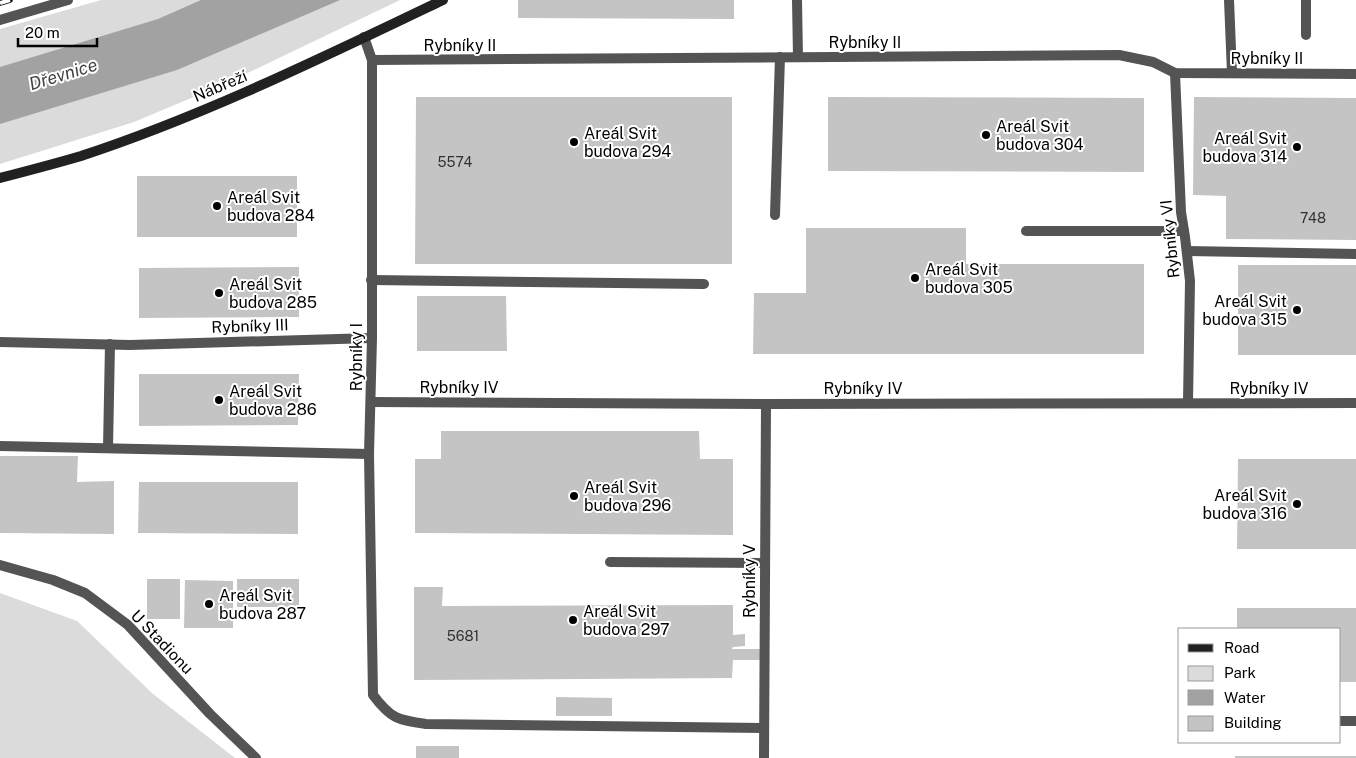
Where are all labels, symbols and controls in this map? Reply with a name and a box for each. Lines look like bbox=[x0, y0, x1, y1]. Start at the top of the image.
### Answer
scale bar bbox=[18, 15, 96, 47]
text: 20 m bbox=[25, 24, 60, 41]
street label: Rybníky II bbox=[829, 33, 901, 52]
street label: Rybníky II bbox=[424, 36, 496, 55]
street label: Rybníky II bbox=[1231, 49, 1303, 68]
water label: Dřevnice bbox=[26, 54, 100, 94]
street label: Nábřeží bbox=[190, 66, 251, 106]
place label: Areál Svit budova 304 bbox=[996, 117, 1084, 154]
place label: Areál Svit budova 294 bbox=[584, 124, 671, 161]
marker: Areál Svit budova 304 bbox=[980, 129, 992, 141]
place label: Areál Svit budova 314 bbox=[1203, 129, 1287, 166]
marker: Areál Svit budova 294 bbox=[568, 136, 580, 148]
marker: Areál Svit budova 314 bbox=[1291, 141, 1303, 153]
house number: 5574 bbox=[438, 154, 473, 170]
place label: Areál Svit budova 284 bbox=[227, 188, 315, 225]
street label: Rybníky VI bbox=[1156, 199, 1184, 279]
marker: Areál Svit budova 284 bbox=[211, 200, 223, 212]
house number: 748 bbox=[1300, 210, 1326, 226]
place label: Areál Svit budova 305 bbox=[925, 260, 1013, 297]
marker: Areál Svit budova 305 bbox=[909, 272, 921, 284]
place label: Areál Svit budova 285 bbox=[229, 275, 317, 312]
marker: Areál Svit budova 285 bbox=[213, 287, 225, 299]
place label: Areál Svit budova 315 bbox=[1202, 292, 1287, 329]
marker: Areál Svit budova 315 bbox=[1291, 304, 1303, 316]
street label: Rybníky III bbox=[211, 315, 289, 337]
street label: Rybníky I bbox=[347, 323, 366, 391]
street label: Rybníky IV bbox=[419, 378, 499, 397]
street label: Rybníky IV bbox=[823, 379, 903, 398]
street label: Rybníky IV bbox=[1229, 379, 1309, 398]
place label: Areál Svit budova 286 bbox=[229, 382, 317, 419]
marker: Areál Svit budova 286 bbox=[213, 394, 225, 406]
place label: Areál Svit budova 296 bbox=[584, 478, 671, 515]
place label: Areál Svit budova 316 bbox=[1203, 486, 1287, 523]
marker: Areál Svit budova 296 bbox=[568, 490, 580, 502]
marker: Areál Svit budova 316 bbox=[1291, 498, 1303, 510]
street label: Rybníky V bbox=[740, 544, 759, 618]
place label: Areál Svit budova 287 bbox=[219, 586, 306, 623]
marker: Areál Svit budova 287 bbox=[203, 598, 215, 610]
place label: Areál Svit budova 297 bbox=[583, 602, 670, 639]
street label: U Stadionu bbox=[127, 606, 197, 678]
marker: Areál Svit budova 297 bbox=[567, 614, 579, 626]
house number: 5681 bbox=[447, 628, 479, 644]
legend bbox=[1178, 628, 1341, 743]
text: Road bbox=[1224, 639, 1260, 656]
text: Park bbox=[1224, 664, 1256, 681]
text: Water bbox=[1224, 689, 1266, 706]
text: Building bbox=[1224, 714, 1282, 731]

